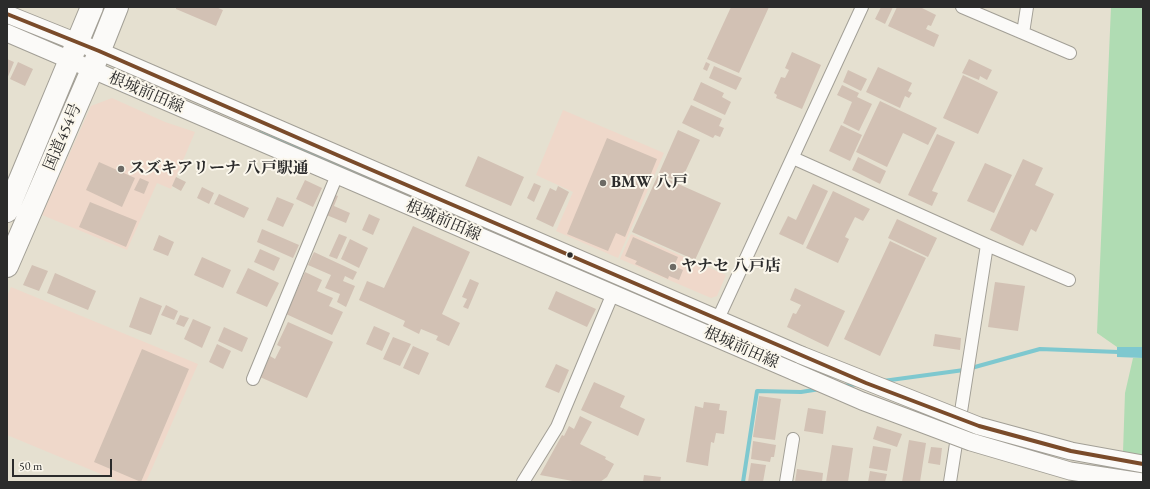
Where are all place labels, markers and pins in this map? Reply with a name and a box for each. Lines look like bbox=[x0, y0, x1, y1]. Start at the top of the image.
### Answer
place label: スズキアリーナ 八戸駅通 bbox=[129, 159, 309, 179]
marker: スズキアリーナ 八戸駅通 bbox=[116, 164, 126, 174]
place label: BMW 八戸 bbox=[611, 173, 688, 193]
marker: BMW 八戸 bbox=[598, 178, 608, 188]
unlabelled marker bbox=[565, 250, 575, 260]
place label: ヤナセ 八戸店 bbox=[681, 257, 781, 277]
marker: ヤナセ 八戸店 bbox=[668, 262, 678, 272]

